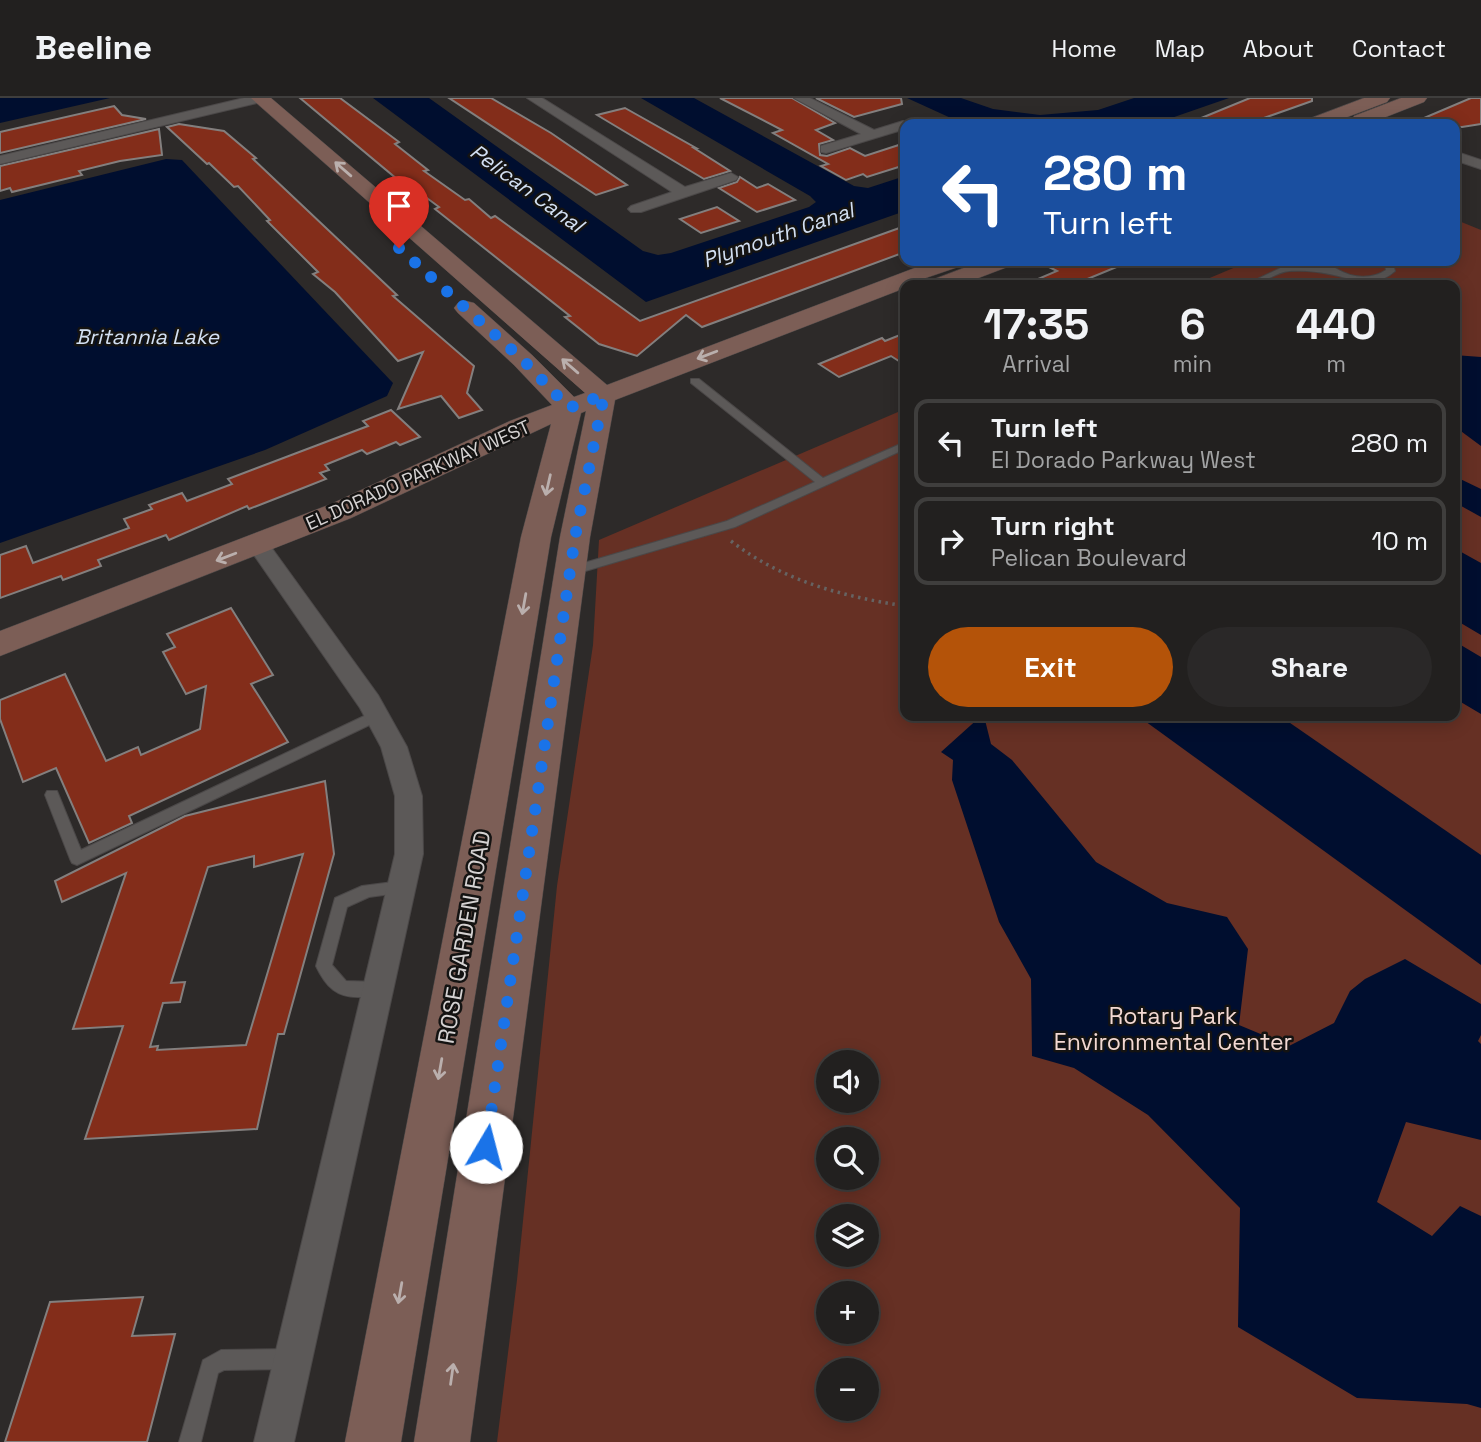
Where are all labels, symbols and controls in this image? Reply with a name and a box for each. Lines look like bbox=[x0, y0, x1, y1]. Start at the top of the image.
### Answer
text: Beeline bbox=[35, 27, 152, 69]
text: Home bbox=[1051, 33, 1117, 64]
text: Map bbox=[1155, 33, 1205, 64]
text: About bbox=[1243, 33, 1314, 64]
text: Contact bbox=[1352, 33, 1446, 64]
water label: Pelican Canal bbox=[465, 138, 591, 240]
text: 280 m bbox=[1043, 142, 1188, 204]
icon: left bbox=[928, 147, 1019, 238]
one-way arrow bbox=[334, 161, 352, 177]
pin bbox=[369, 176, 429, 248]
icon: arrive bbox=[380, 187, 418, 225]
water label: Plymouth Canal bbox=[699, 196, 860, 273]
text: Turn left bbox=[1043, 203, 1173, 243]
text: 17:35 bbox=[984, 298, 1089, 351]
text: 6 bbox=[1179, 298, 1205, 351]
text: 440 bbox=[1296, 298, 1376, 351]
water label: Britannia Lake bbox=[75, 323, 220, 350]
text: Arrival bbox=[1002, 349, 1071, 379]
text: min bbox=[1173, 349, 1212, 379]
text: m bbox=[1326, 349, 1346, 379]
one-way arrow bbox=[696, 350, 718, 363]
one-way arrow bbox=[562, 358, 580, 374]
text: Turn left bbox=[991, 411, 1098, 445]
street label: EL DORADO PARKWAY WEST bbox=[302, 414, 534, 536]
icon: left bbox=[932, 424, 970, 462]
text: 280 m bbox=[1350, 426, 1428, 460]
text: El Dorado Parkway West bbox=[991, 445, 1256, 475]
one-way arrow bbox=[541, 473, 554, 496]
text: Turn right bbox=[991, 509, 1115, 543]
icon: right bbox=[932, 522, 970, 560]
text: 10 m bbox=[1371, 524, 1428, 558]
text: Pelican Boulevard bbox=[991, 543, 1187, 573]
one-way arrow bbox=[216, 552, 238, 565]
one-way arrow bbox=[517, 592, 530, 615]
button: Exit bbox=[928, 627, 1173, 707]
button: Share bbox=[1187, 627, 1432, 707]
street label: ROSE GARDEN ROAD bbox=[430, 828, 498, 1046]
park label: Rotary Park Environmental Center bbox=[1054, 1001, 1292, 1057]
map controls bbox=[816, 1050, 879, 1421]
button: sound bbox=[816, 1050, 879, 1113]
one-way arrow bbox=[433, 1057, 447, 1080]
position arrow bbox=[449, 1110, 523, 1184]
button: search bbox=[816, 1127, 879, 1190]
button: layers bbox=[816, 1204, 879, 1267]
one-way arrow bbox=[393, 1281, 406, 1304]
button: + bbox=[816, 1281, 879, 1344]
button: − bbox=[816, 1358, 879, 1421]
one-way arrow bbox=[446, 1364, 459, 1386]

